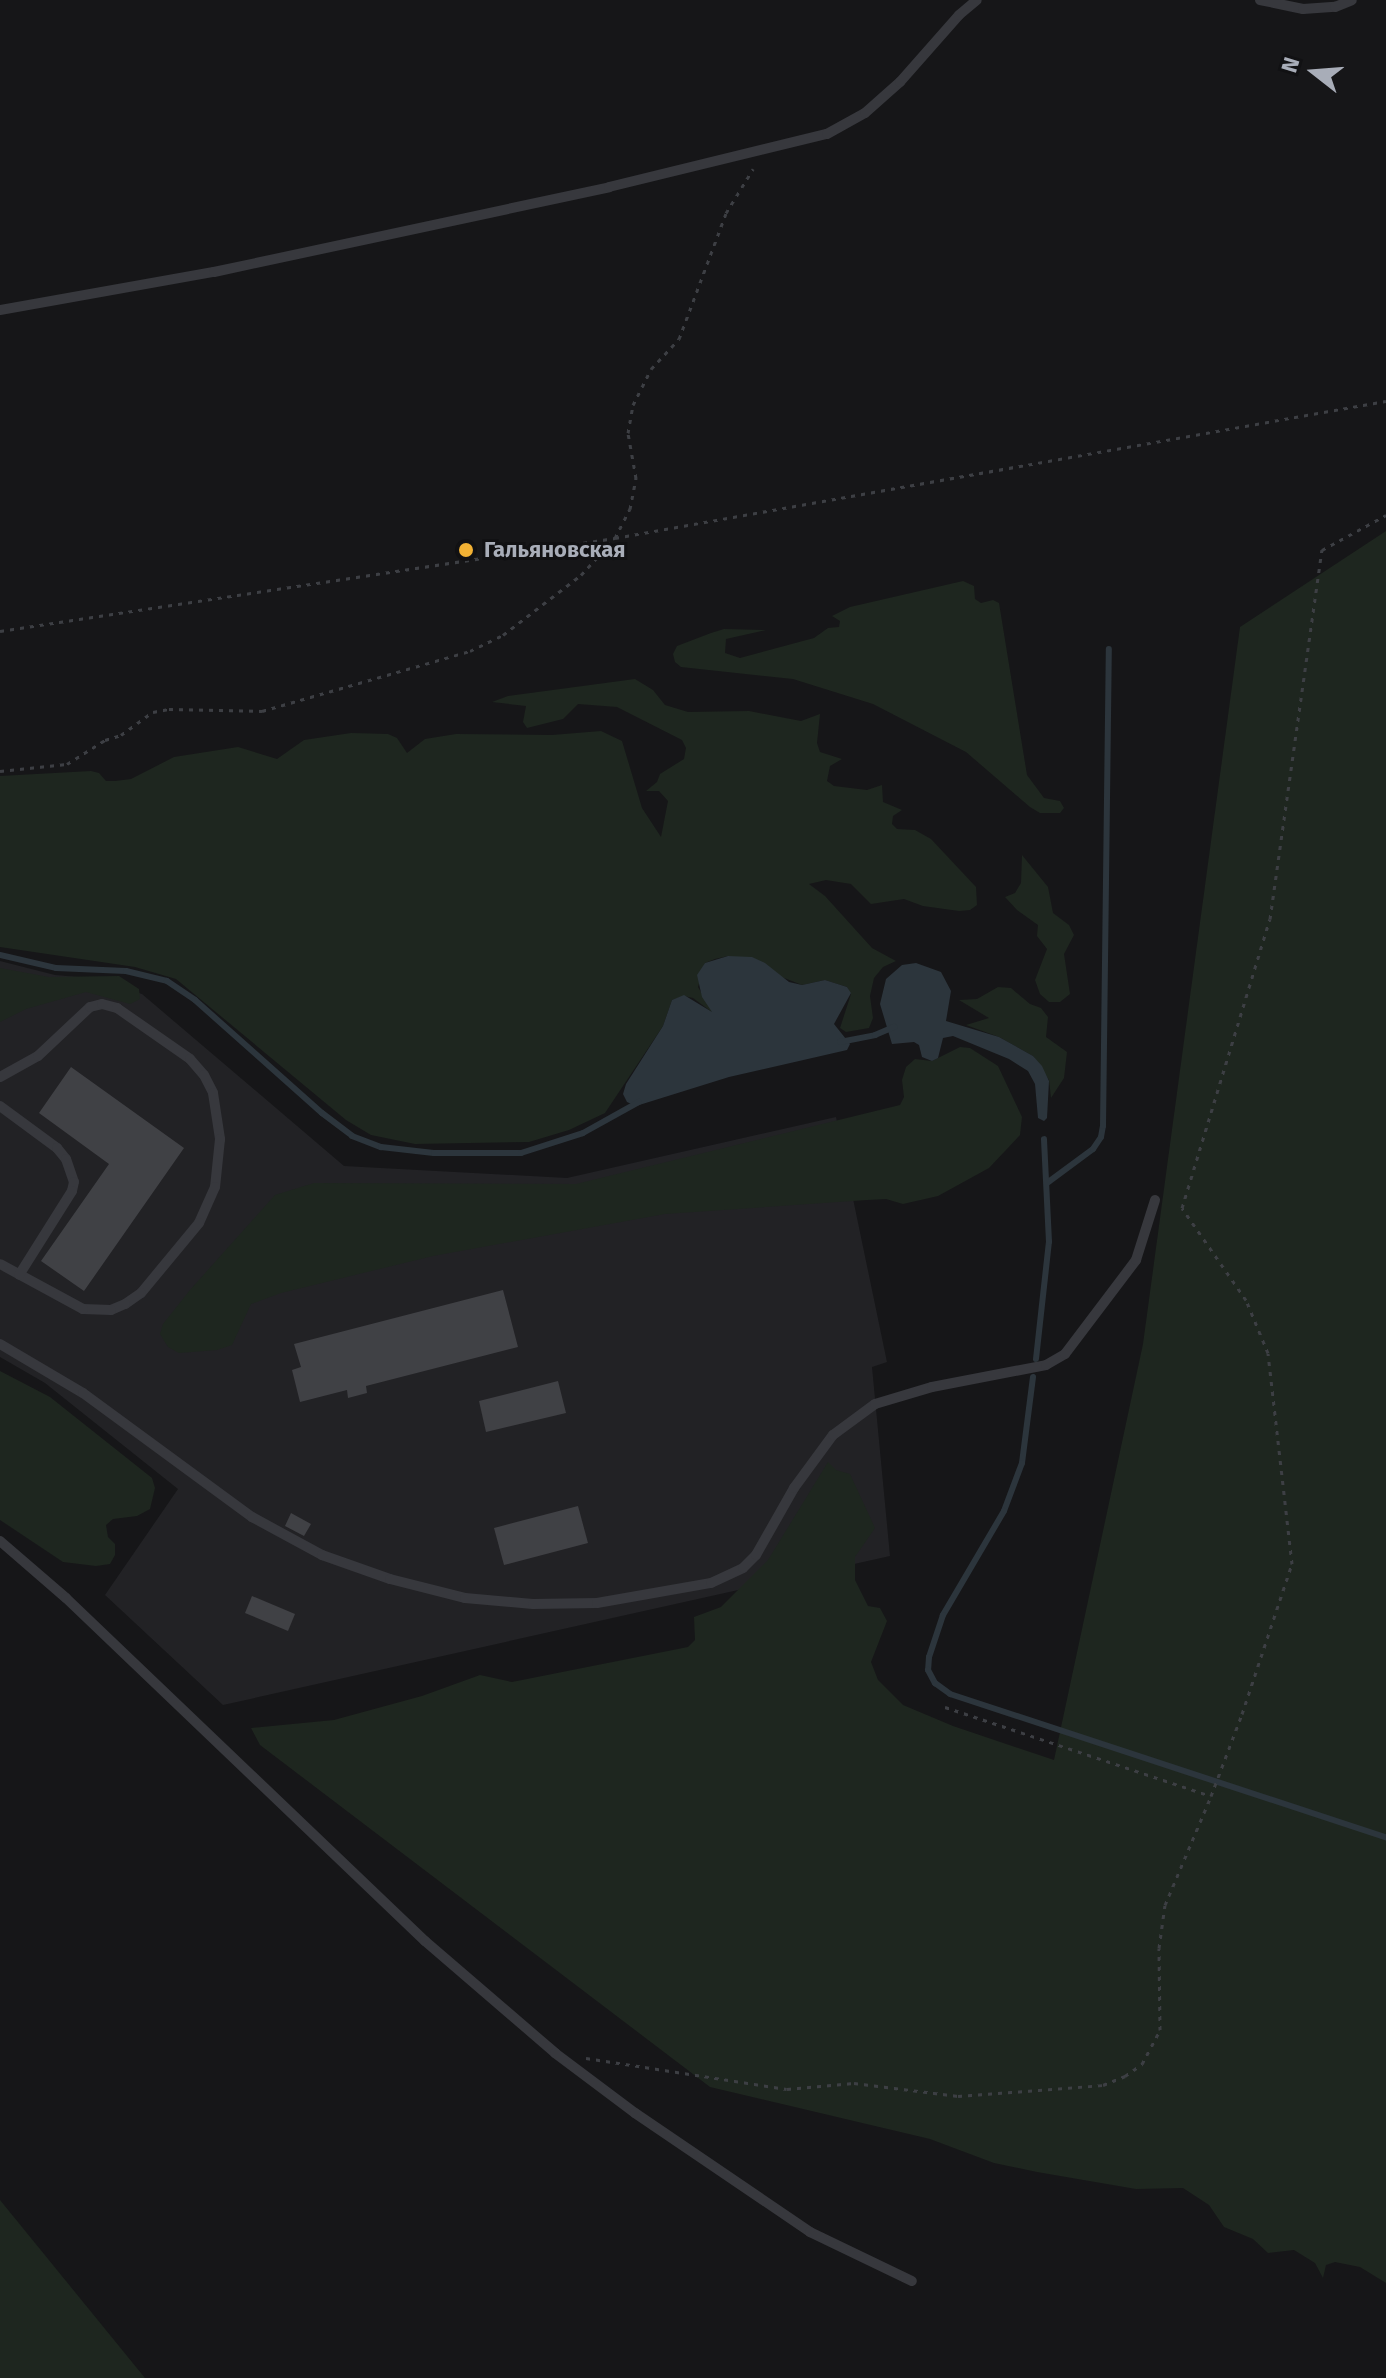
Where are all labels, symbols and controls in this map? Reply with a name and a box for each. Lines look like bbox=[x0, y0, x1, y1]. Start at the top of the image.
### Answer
north arrow bbox=[1274, 32, 1354, 112]
text: N bbox=[1276, 54, 1306, 76]
place label: Гальяновская bbox=[484, 537, 626, 563]
marker: Гальяновская bbox=[455, 539, 477, 561]

